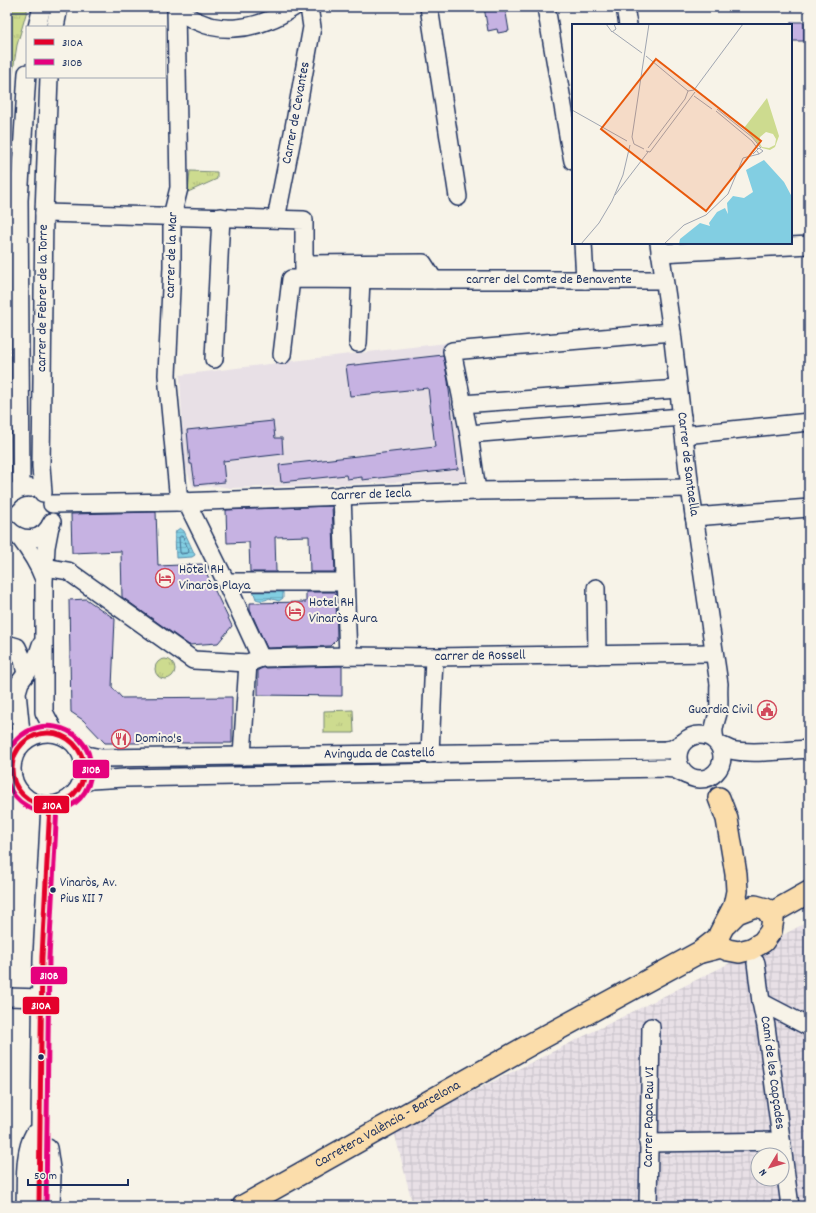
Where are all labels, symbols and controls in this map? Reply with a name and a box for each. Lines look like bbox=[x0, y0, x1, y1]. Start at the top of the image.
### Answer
inset map bbox=[572, 24, 792, 244]
legend bbox=[26, 26, 166, 78]
text: 310A bbox=[62, 35, 83, 52]
text: 310B bbox=[62, 55, 82, 72]
street label: Carrer de Cevantes bbox=[277, 60, 316, 166]
street label: carrer de la Mar bbox=[161, 211, 184, 298]
street label: carrer de Febrer de la Torre bbox=[32, 224, 54, 372]
street label: carrer del Comte de Benavente bbox=[466, 270, 632, 290]
street label: Carrer de Santaella bbox=[671, 411, 704, 518]
street label: Carrer de Iecla bbox=[330, 483, 412, 506]
place label: Hotel RH Vinaròs Playa bbox=[179, 560, 251, 596]
hotel icon: Hotel RH Vinaròs Playa bbox=[154, 567, 176, 589]
place label: Hotel RH Vinaròs Aura bbox=[309, 593, 378, 629]
hotel icon: Hotel RH Vinaròs Aura bbox=[284, 600, 306, 622]
street label: carrer de Rossell bbox=[435, 646, 526, 667]
public building icon: Guardia Civil bbox=[756, 699, 778, 721]
place label: Guardia Civil bbox=[688, 700, 754, 720]
restaurant icon: Domino's bbox=[110, 728, 132, 750]
place label: Domino's bbox=[135, 729, 182, 749]
street label: Avinguda de Castelló bbox=[324, 743, 435, 765]
line badge: 310B bbox=[72, 759, 110, 779]
text: 310B bbox=[82, 763, 100, 779]
line badge: 310A bbox=[33, 795, 70, 814]
text: 310A bbox=[42, 799, 62, 815]
place label: Vinaròs, Av. Pius XII 7 bbox=[60, 874, 117, 909]
marker: Vinaròs, Av. Pius XII 7 bbox=[48, 885, 58, 895]
line badge: 310B bbox=[30, 966, 68, 985]
text: 310B bbox=[40, 969, 58, 985]
line badge: 310A bbox=[22, 996, 60, 1015]
text: 310A bbox=[31, 999, 51, 1015]
street label: Camí de les Capçades bbox=[754, 1014, 790, 1131]
unlabelled marker bbox=[36, 1052, 46, 1062]
street label: Carrer Papa Pau VI bbox=[639, 1066, 660, 1168]
street label: Carretera València - Barcelona bbox=[311, 1075, 465, 1174]
north arrow bbox=[750, 1147, 790, 1187]
scale bar bbox=[28, 1161, 128, 1187]
text: N bbox=[755, 1164, 772, 1179]
text: 50 m bbox=[34, 1168, 57, 1185]

